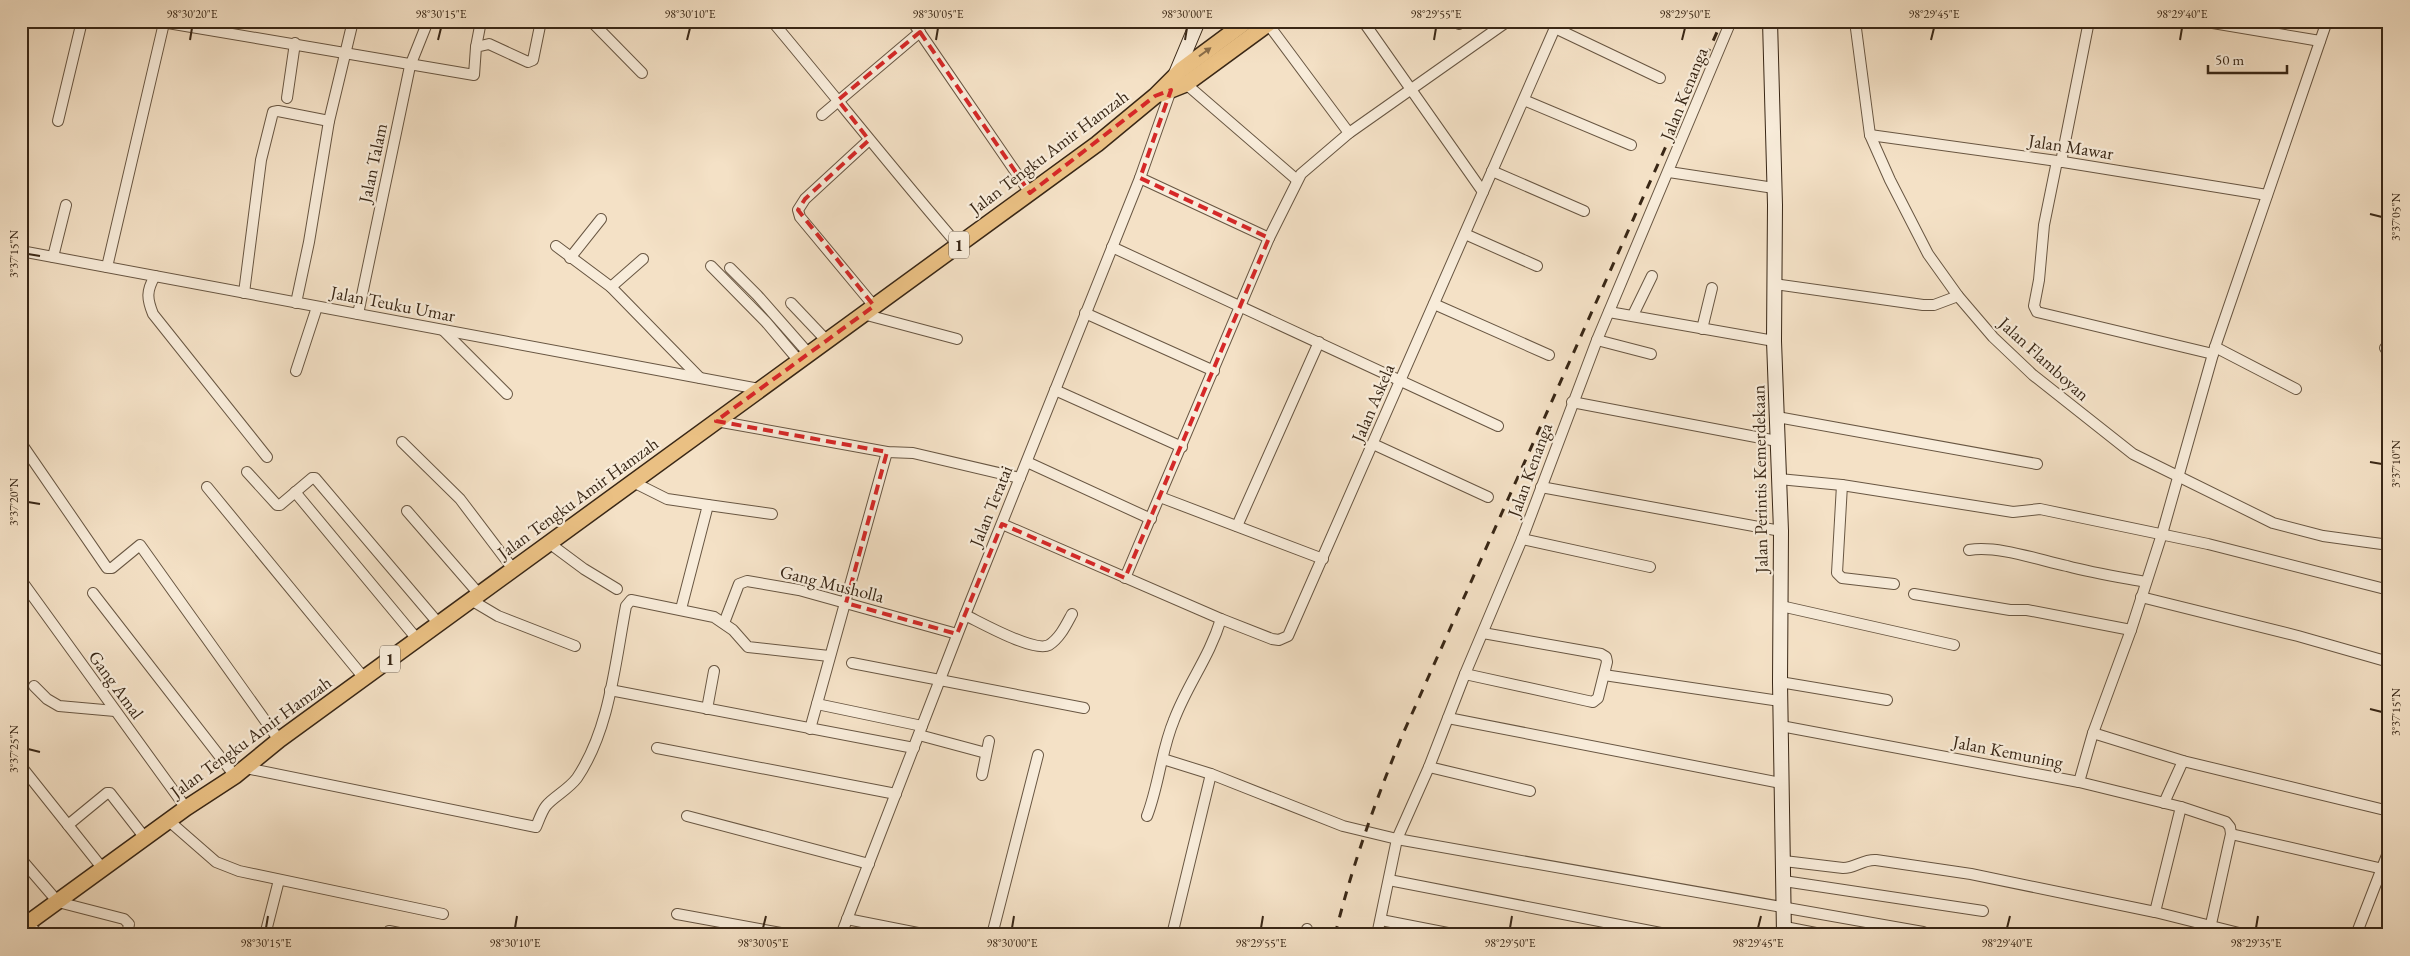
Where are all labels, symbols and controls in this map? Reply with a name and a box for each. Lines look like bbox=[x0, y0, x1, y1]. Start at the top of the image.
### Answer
text: 98°30'20"E bbox=[166, 6, 218, 22]
text: 98°30'15"E bbox=[415, 6, 467, 22]
text: 98°30'10"E bbox=[664, 6, 716, 22]
text: 98°30'05"E bbox=[912, 6, 964, 22]
text: 98°30'00"E bbox=[1161, 6, 1213, 22]
text: 98°29'55"E bbox=[1410, 6, 1462, 22]
text: 98°29'50"E bbox=[1659, 6, 1711, 22]
text: 98°29'45"E bbox=[1908, 6, 1960, 22]
text: 98°29'40"E bbox=[2156, 6, 2208, 22]
scale bar bbox=[2208, 42, 2286, 74]
street label: Jalan Kenanga bbox=[1654, 43, 1713, 146]
one-way arrow bbox=[1198, 47, 1212, 57]
text: 50 m bbox=[2215, 50, 2244, 69]
street label: Jalan Tengku Amir Hamzah bbox=[963, 84, 1133, 220]
street label: Jalan Talam bbox=[352, 121, 392, 207]
street label: Jalan Mawar bbox=[2025, 128, 2115, 165]
text: 3°37'05"N bbox=[2388, 192, 2404, 241]
text: 3°37'15"N bbox=[6, 229, 22, 278]
road number: 1 bbox=[949, 232, 969, 258]
street label: Jalan Teuku Umar bbox=[327, 280, 457, 327]
street label: Jalan Flamboyan bbox=[1993, 310, 2095, 406]
street label: Jalan Askela bbox=[1345, 359, 1400, 447]
street label: Jalan Perintis Kemerdekaan bbox=[1746, 384, 1773, 575]
street label: Jalan Kenanga bbox=[1501, 419, 1557, 522]
street label: Jalan Tengku Amir Hamzah bbox=[491, 431, 663, 565]
text: 3°37'10"N bbox=[2388, 439, 2404, 488]
street label: Jalan Teratai bbox=[963, 461, 1017, 552]
text: 3°37'20"N bbox=[6, 477, 22, 526]
street label: Gang Musholla bbox=[778, 559, 887, 608]
street label: Gang Amal bbox=[84, 646, 149, 724]
road number: 1 bbox=[380, 646, 400, 672]
street label: Jalan Tengku Amir Hamzah bbox=[164, 670, 336, 804]
text: 3°37'15"N bbox=[2388, 687, 2404, 736]
text: 3°37'25"N bbox=[6, 724, 22, 773]
street label: Jalan Kemuning bbox=[1949, 729, 2065, 774]
text: 98°30'15"E bbox=[240, 935, 292, 951]
text: 98°30'10"E bbox=[489, 935, 541, 951]
text: 98°30'05"E bbox=[737, 935, 789, 951]
text: 98°30'00"E bbox=[986, 935, 1038, 951]
text: 98°29'55"E bbox=[1235, 935, 1287, 951]
text: 98°29'50"E bbox=[1484, 935, 1536, 951]
text: 98°29'45"E bbox=[1732, 935, 1784, 951]
text: 98°29'40"E bbox=[1981, 935, 2033, 951]
text: 98°29'35"E bbox=[2230, 935, 2282, 951]

